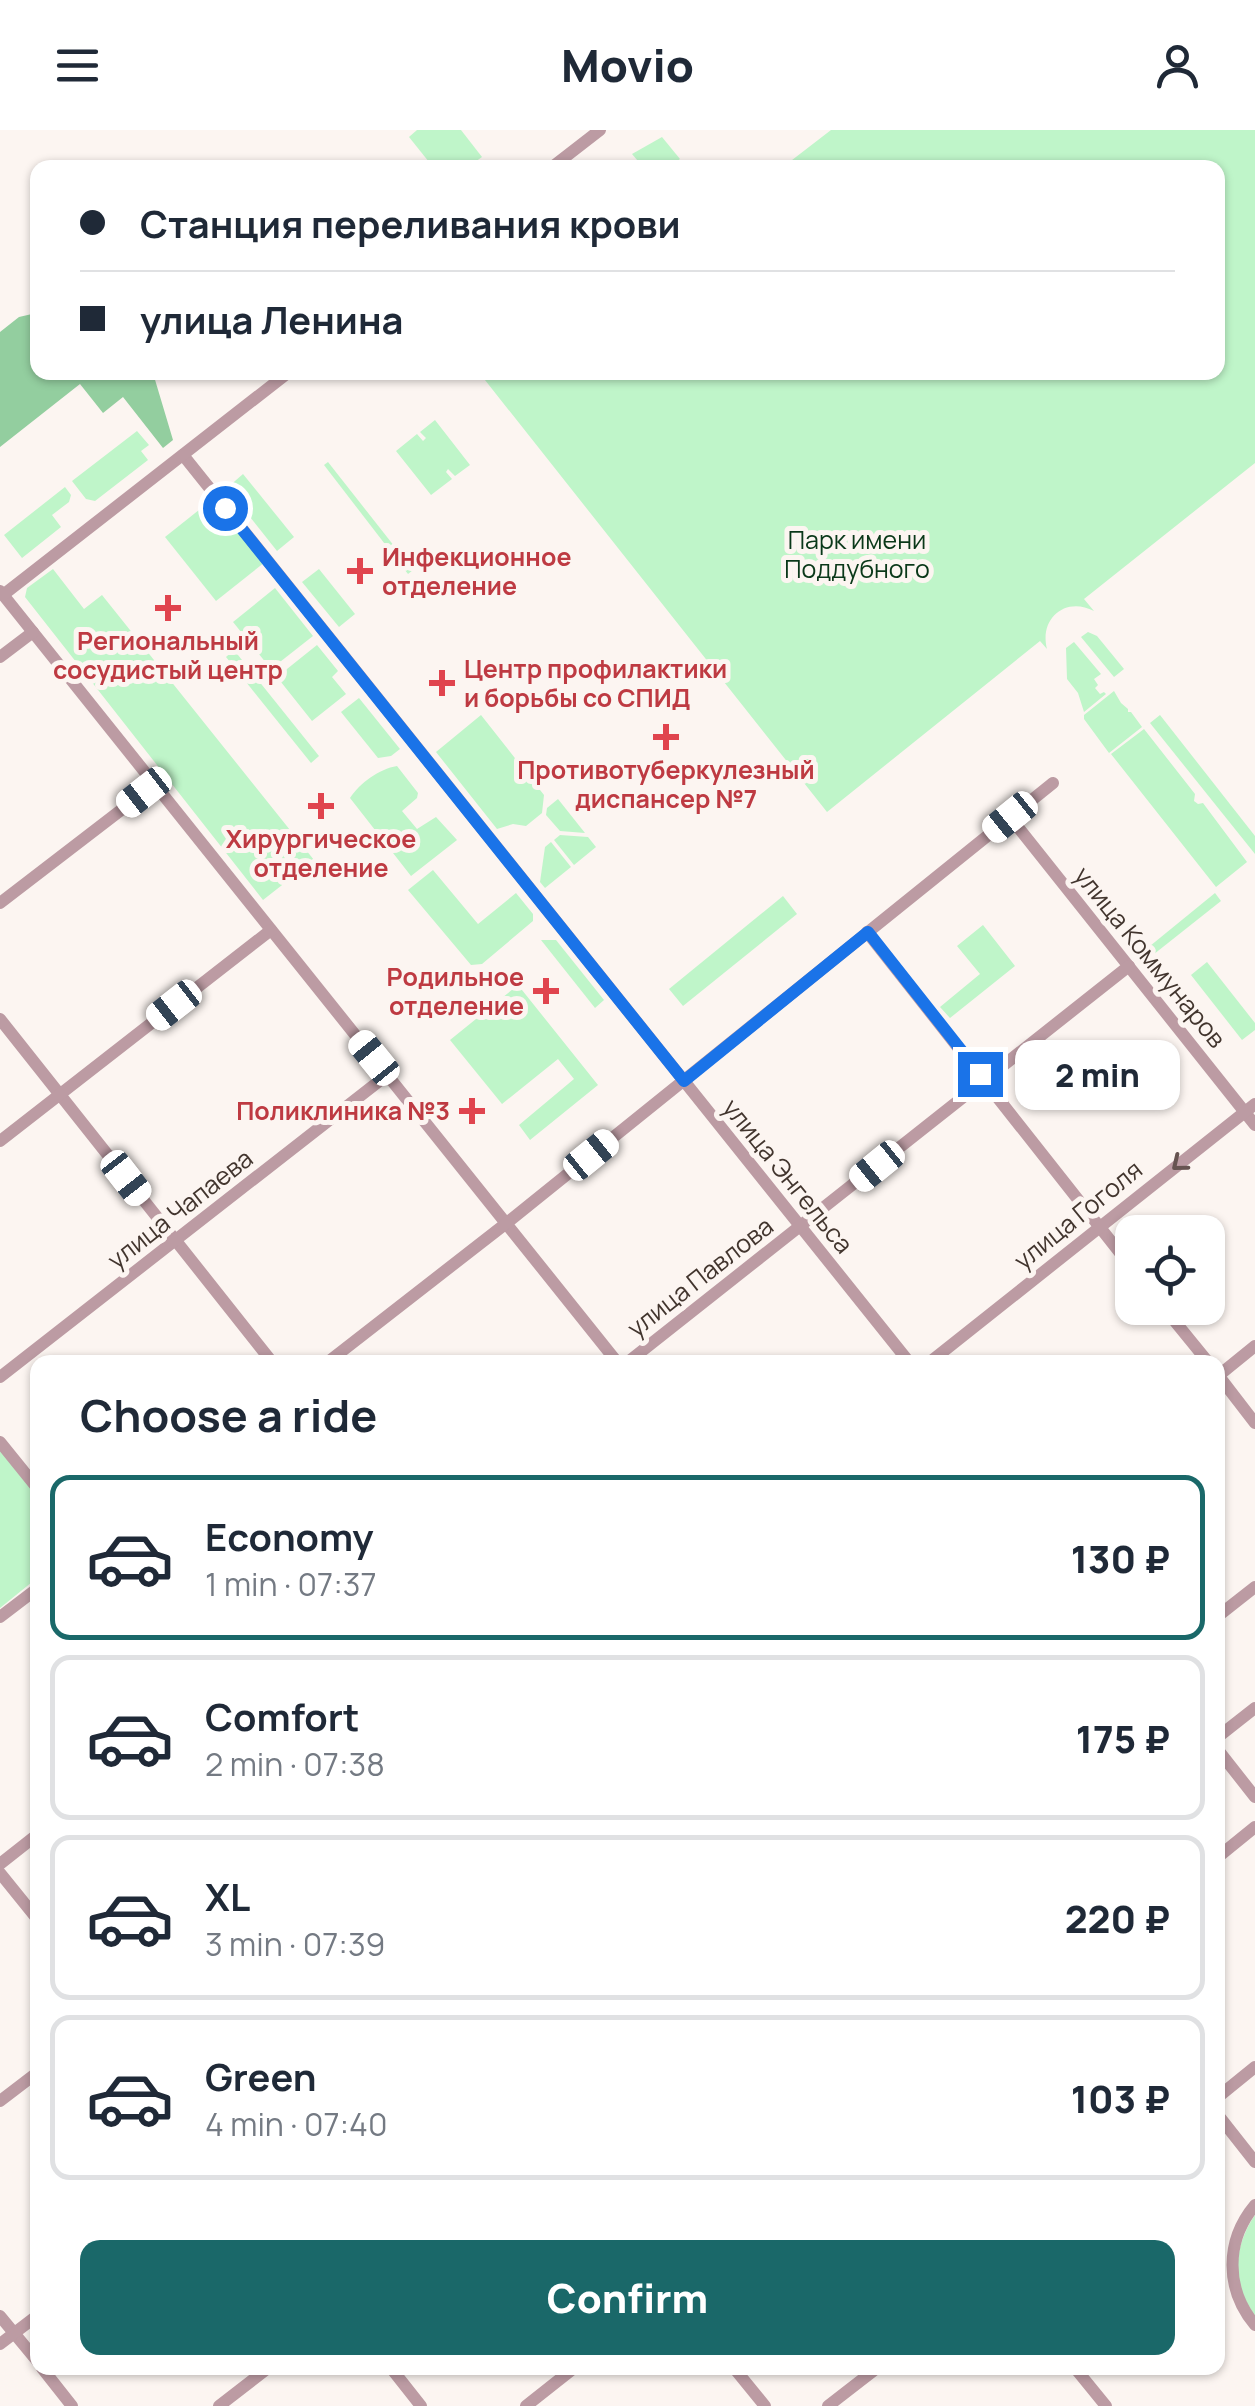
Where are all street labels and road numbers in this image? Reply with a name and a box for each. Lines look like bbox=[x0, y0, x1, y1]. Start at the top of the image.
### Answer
street label: улица Коммунаров bbox=[1066, 859, 1234, 1055]
street label: улица Энгельса bbox=[715, 1091, 862, 1260]
street label: улица Чапаева bbox=[100, 1141, 260, 1276]
street label: улица Гоголя bbox=[1006, 1152, 1149, 1277]
street label: улица Павлова bbox=[619, 1208, 780, 1345]

